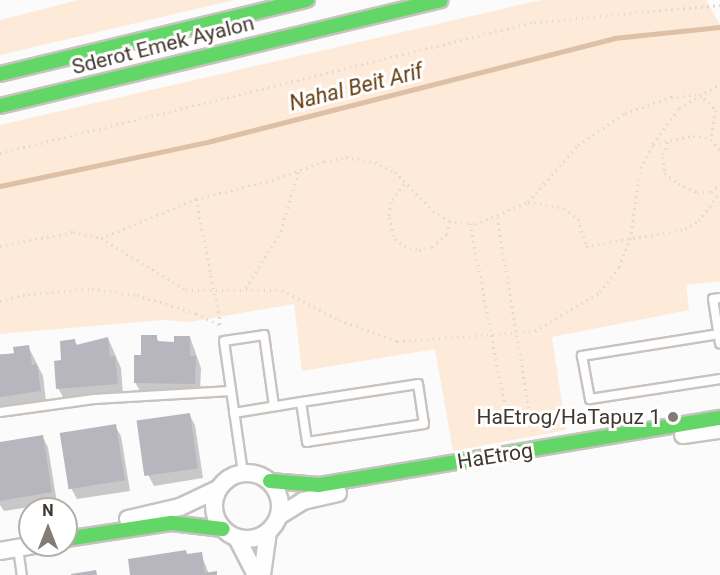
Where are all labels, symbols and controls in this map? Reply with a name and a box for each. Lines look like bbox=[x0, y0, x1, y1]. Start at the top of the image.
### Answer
street label: Sderot Emek Ayalon bbox=[69, 10, 257, 80]
water label: Nahal Beit Arif bbox=[286, 58, 426, 116]
place label: HaEtrog/HaTapuz 1 bbox=[476, 404, 661, 430]
marker: HaEtrog/HaTapuz 1 bbox=[666, 410, 680, 424]
street label: HaEtrog bbox=[456, 438, 534, 474]
north arrow bbox=[18, 497, 78, 557]
text: N bbox=[42, 501, 54, 520]

